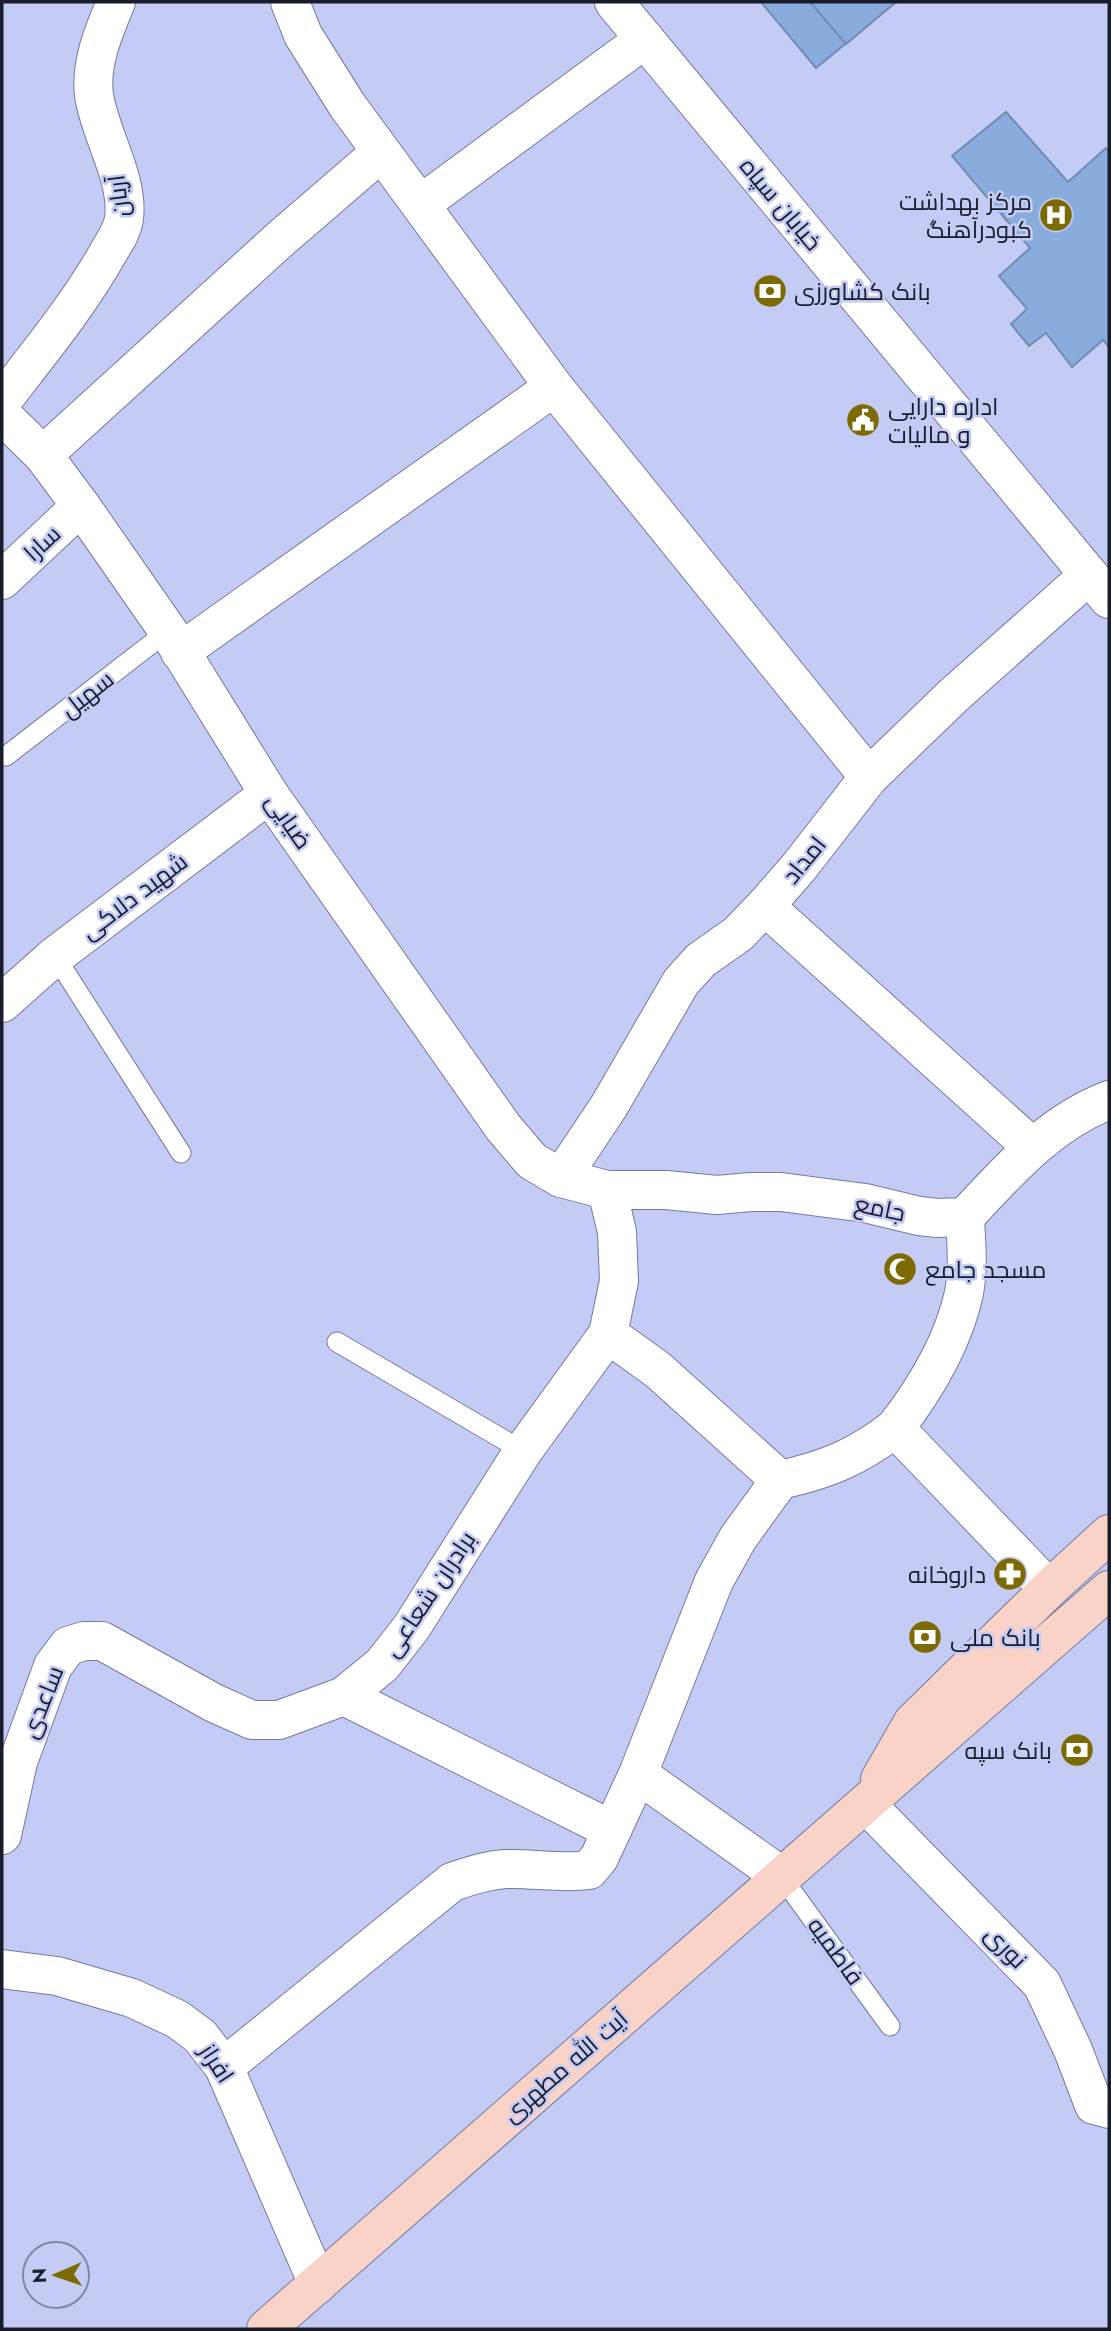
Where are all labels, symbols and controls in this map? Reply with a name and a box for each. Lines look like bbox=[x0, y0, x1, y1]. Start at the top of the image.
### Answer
street label: خیابان سپاه bbox=[732, 150, 830, 258]
street label: آریان bbox=[98, 172, 138, 219]
place label: مرکز بهداشت کبودرآهنگ bbox=[899, 184, 1032, 247]
hospital icon: مرکز بهداشت کبودرآهنگ bbox=[1037, 196, 1075, 234]
bank icon: بانک کشاورزی bbox=[751, 272, 789, 310]
place label: بانک کشاورزی bbox=[794, 274, 931, 309]
place label: اداره دارایی و مالیات bbox=[888, 389, 998, 452]
public building icon: اداره دارایی و مالیات bbox=[844, 401, 882, 439]
street label: سارا bbox=[16, 517, 68, 569]
street label: سهیل bbox=[53, 662, 121, 726]
street label: ضیایی bbox=[257, 786, 321, 856]
street label: امداد bbox=[774, 828, 834, 892]
street label: شهید دلاکی bbox=[73, 844, 195, 948]
street label: جامع bbox=[851, 1186, 909, 1230]
mosque icon: مسجد جامع bbox=[881, 1250, 919, 1288]
place label: مسجد جامع bbox=[925, 1252, 1047, 1287]
street label: برادران شعاعی bbox=[374, 1524, 484, 1664]
pharmacy icon: داروخانه bbox=[991, 1555, 1029, 1593]
place label: داروخانه bbox=[908, 1557, 986, 1592]
bank icon: بانک ملی bbox=[906, 1618, 944, 1656]
place label: بانک ملی bbox=[950, 1620, 1041, 1655]
street label: ساعدی bbox=[12, 1660, 72, 1744]
bank icon: بانک سپه bbox=[1058, 1731, 1096, 1769]
place label: بانک سپه bbox=[965, 1733, 1052, 1768]
street label: فاطمیه bbox=[799, 1910, 873, 1992]
street label: نوری bbox=[977, 1918, 1035, 1976]
street label: آیت الله مطهری bbox=[494, 2001, 636, 2131]
street label: افراز bbox=[190, 2035, 243, 2090]
north arrow bbox=[21, 2240, 91, 2310]
text: N bbox=[26, 2268, 53, 2284]

